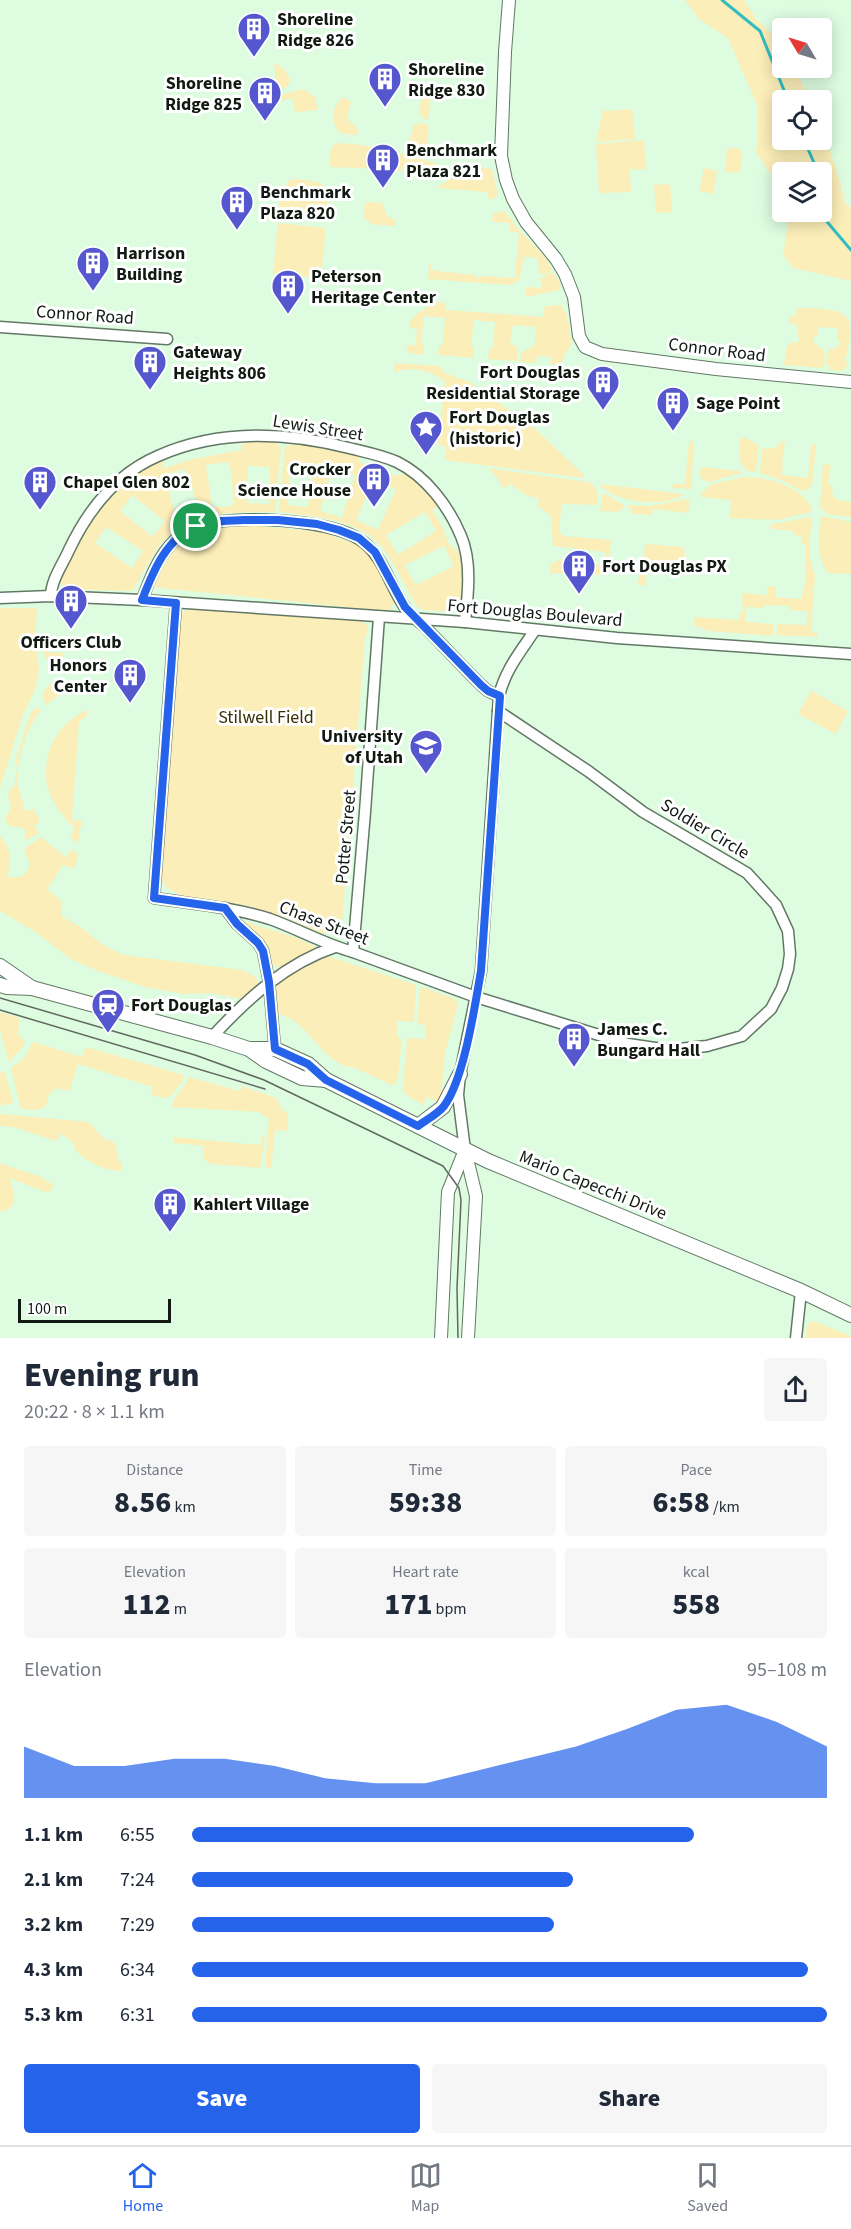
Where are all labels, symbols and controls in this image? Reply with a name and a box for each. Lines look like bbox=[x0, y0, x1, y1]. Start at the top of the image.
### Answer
place label: Shoreline Ridge 826 bbox=[277, 7, 354, 53]
building icon: Shoreline Ridge 826 bbox=[236, 11, 272, 58]
north arrow bbox=[772, 18, 832, 78]
map controls bbox=[772, 18, 832, 222]
place label: Shoreline Ridge 830 bbox=[408, 57, 485, 103]
building icon: Shoreline Ridge 830 bbox=[367, 61, 403, 108]
place label: Shoreline Ridge 825 bbox=[165, 71, 242, 117]
building icon: Shoreline Ridge 825 bbox=[247, 75, 283, 122]
button: locate bbox=[772, 90, 832, 150]
place label: Benchmark Plaza 821 bbox=[406, 138, 497, 184]
building icon: Benchmark Plaza 821 bbox=[365, 142, 401, 189]
button: layers bbox=[772, 162, 832, 222]
place label: Benchmark Plaza 820 bbox=[260, 180, 351, 226]
building icon: Benchmark Plaza 820 bbox=[219, 184, 255, 231]
place label: Harrison Building bbox=[116, 241, 185, 287]
building icon: Harrison Building bbox=[75, 245, 111, 292]
place label: Peterson Heritage Center bbox=[311, 264, 437, 310]
building icon: Peterson Heritage Center bbox=[270, 268, 306, 315]
street label: Connor Road bbox=[35, 299, 135, 331]
street label: Connor Road bbox=[667, 332, 767, 368]
place label: Gateway Heights 806 bbox=[173, 340, 266, 386]
building icon: Gateway Heights 806 bbox=[132, 344, 168, 391]
place label: Fort Douglas Residential Storage bbox=[426, 360, 580, 406]
building icon: Fort Douglas Residential Storage bbox=[585, 364, 621, 411]
building icon: Sage Point bbox=[655, 385, 691, 432]
place label: Sage Point bbox=[696, 391, 780, 416]
place label: Fort Douglas (historic) bbox=[449, 405, 550, 451]
street label: Lewis Street bbox=[271, 409, 365, 447]
place icon: Fort Douglas (historic) bbox=[408, 409, 444, 456]
place label: Crocker Science House bbox=[237, 457, 352, 503]
building icon: Crocker Science House bbox=[356, 461, 392, 508]
building icon: Chapel Glen 802 bbox=[22, 464, 58, 511]
place label: Chapel Glen 802 bbox=[63, 470, 190, 495]
pin bbox=[170, 500, 221, 551]
icon: arrive bbox=[179, 509, 212, 542]
building icon: Fort Douglas PX bbox=[561, 548, 597, 595]
place label: Fort Douglas PX bbox=[602, 554, 727, 579]
building icon: Officers Club bbox=[53, 583, 89, 630]
street label: Fort Douglas Boulevard bbox=[446, 593, 624, 633]
place label: Officers Club bbox=[20, 630, 122, 655]
place label: Honors Center bbox=[50, 653, 108, 699]
building icon: Honors Center bbox=[112, 657, 148, 704]
park label: Stilwell Field bbox=[218, 705, 314, 730]
place label: University of Utah bbox=[321, 724, 404, 770]
school or university icon: University of Utah bbox=[408, 728, 444, 775]
street label: Potter Street bbox=[329, 789, 363, 885]
street label: Soldier Circle bbox=[656, 793, 754, 865]
street label: Chase Street bbox=[275, 894, 373, 952]
station icon: Fort Douglas bbox=[90, 987, 126, 1034]
place label: Fort Douglas bbox=[131, 993, 232, 1018]
place label: James C. Bungard Hall bbox=[597, 1017, 700, 1063]
building icon: James C. Bungard Hall bbox=[556, 1021, 592, 1068]
street label: Mario Capecchi Drive bbox=[515, 1144, 671, 1226]
building icon: Kahlert Village bbox=[152, 1186, 188, 1233]
place label: Kahlert Village bbox=[193, 1192, 309, 1217]
scale bar bbox=[18, 1296, 171, 1324]
text: 100 m bbox=[27, 1298, 67, 1320]
text: Evening run bbox=[24, 1352, 200, 1399]
button: share bbox=[764, 1358, 827, 1421]
text: 20:22 · 8 × 1.1 km bbox=[24, 1398, 165, 1426]
text: Distance bbox=[126, 1459, 183, 1481]
text: Time bbox=[409, 1459, 442, 1481]
text: Pace bbox=[680, 1459, 712, 1481]
text: 8.56 bbox=[114, 1481, 171, 1524]
text: 59:38 bbox=[389, 1481, 462, 1524]
text: 6:58 bbox=[652, 1481, 710, 1524]
text: km bbox=[171, 1496, 196, 1518]
text: /km bbox=[710, 1496, 740, 1518]
text: Elevation bbox=[124, 1561, 186, 1583]
text: Heart rate bbox=[392, 1561, 459, 1583]
text: kcal bbox=[683, 1561, 710, 1583]
text: 112 bbox=[123, 1583, 171, 1626]
text: 171 bbox=[384, 1583, 432, 1626]
text: 558 bbox=[672, 1583, 720, 1626]
text: m bbox=[171, 1598, 187, 1620]
text: bpm bbox=[432, 1598, 467, 1620]
text: Elevation bbox=[24, 1656, 102, 1684]
text: 95–108 m bbox=[747, 1656, 827, 1684]
text: 1.1 km bbox=[24, 1821, 83, 1849]
text: 6:55 bbox=[120, 1821, 155, 1849]
text: 2.1 km bbox=[24, 1866, 83, 1894]
text: 7:24 bbox=[120, 1866, 155, 1894]
text: 3.2 km bbox=[24, 1911, 83, 1939]
text: 7:29 bbox=[120, 1911, 155, 1939]
text: 4.3 km bbox=[24, 1956, 83, 1984]
text: 6:34 bbox=[120, 1956, 155, 1984]
text: 5.3 km bbox=[24, 2001, 83, 2029]
text: 6:31 bbox=[120, 2001, 155, 2029]
button: Save bbox=[24, 2064, 420, 2133]
button: Share bbox=[432, 2064, 827, 2133]
tab: Home bbox=[123, 2159, 163, 2217]
tab: Map bbox=[409, 2159, 442, 2217]
tab: Saved bbox=[687, 2159, 728, 2217]

